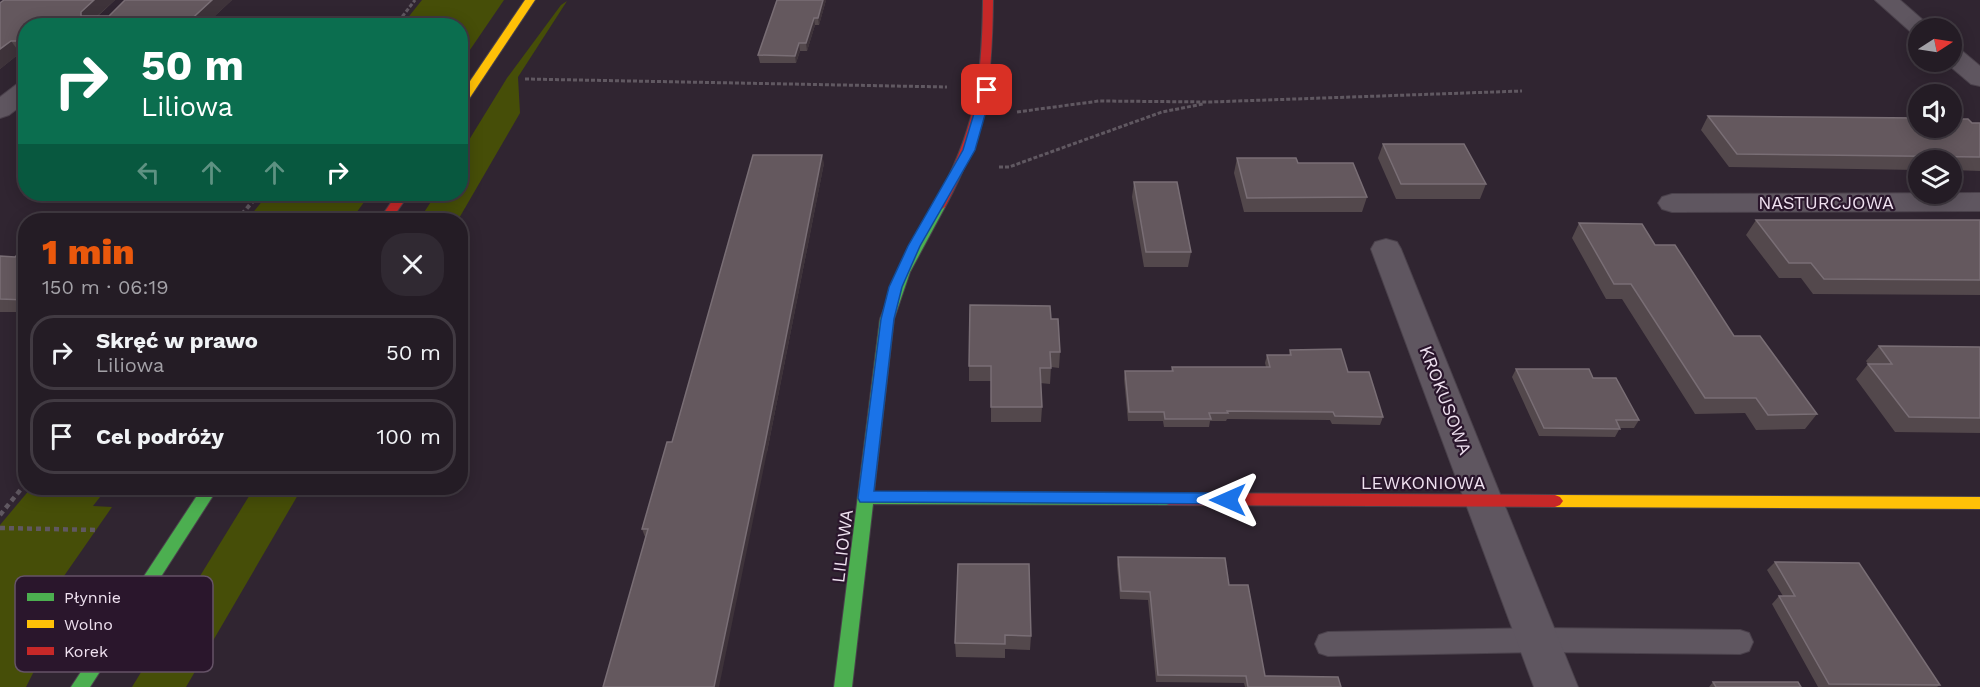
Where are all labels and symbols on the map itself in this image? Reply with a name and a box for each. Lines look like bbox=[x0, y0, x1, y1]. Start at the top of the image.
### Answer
north arrow bbox=[1908, 18, 1962, 72]
pin bbox=[961, 64, 1012, 115]
street label: NASTURCJOWA bbox=[1758, 192, 1894, 213]
street label: KROKUSOWA bbox=[1416, 343, 1476, 458]
position arrow bbox=[1196, 468, 1260, 532]
street label: LEWKONIOWA bbox=[1361, 472, 1485, 493]
street label: LILIOWA bbox=[827, 508, 857, 584]
legend bbox=[15, 576, 213, 672]
text: Płynnie bbox=[64, 588, 121, 607]
text: Wolno bbox=[64, 615, 113, 634]
text: Korek bbox=[64, 642, 108, 661]

